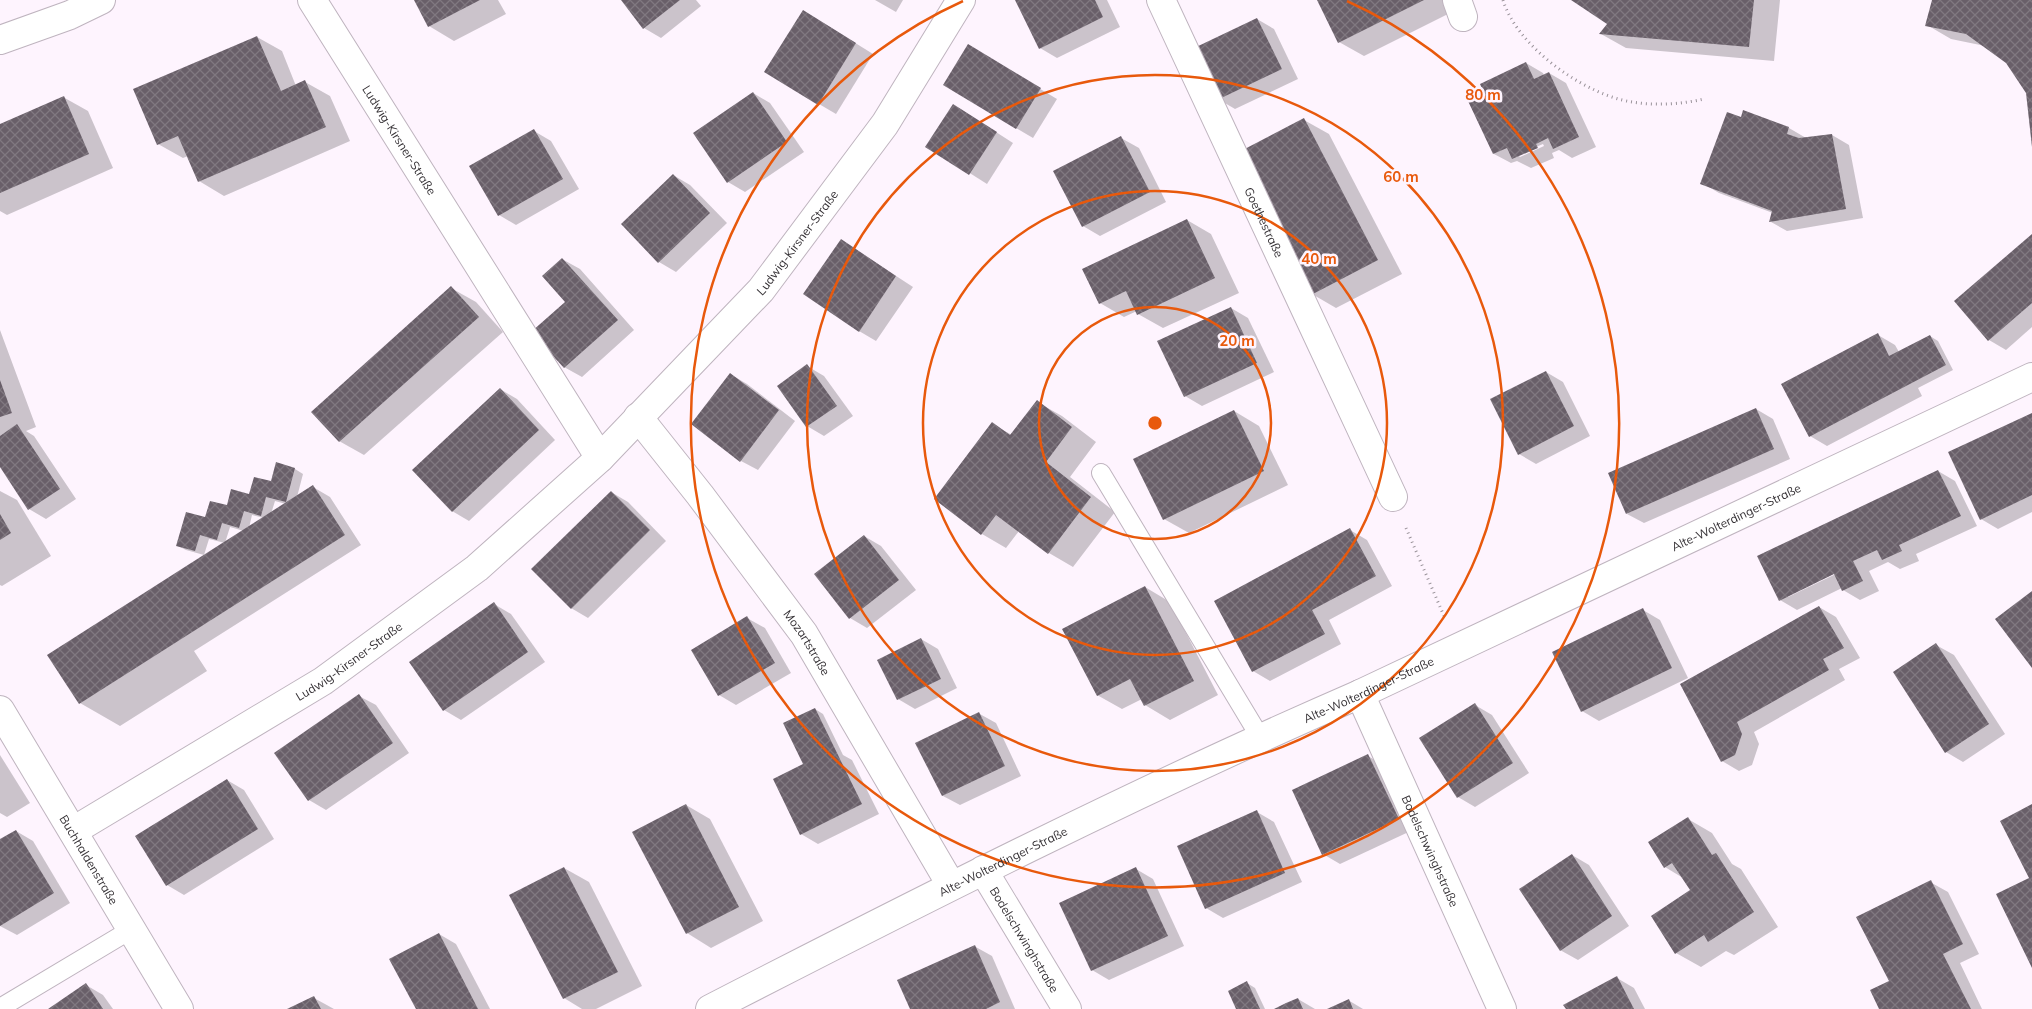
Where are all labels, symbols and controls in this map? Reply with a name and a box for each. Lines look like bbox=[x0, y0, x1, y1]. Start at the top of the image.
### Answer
street label: Ludwig-Kirsner-Straße bbox=[360, 82, 440, 197]
text: 80 m bbox=[1465, 85, 1501, 104]
text: 60 m bbox=[1383, 167, 1419, 186]
street label: Goethestraße bbox=[1242, 185, 1287, 259]
street label: Ludwig-Kirsner-Straße bbox=[753, 187, 841, 298]
text: 40 m bbox=[1301, 249, 1337, 268]
text: 20 m bbox=[1219, 331, 1255, 350]
centre of rings bbox=[1146, 414, 1164, 432]
street label: Alte-Wolterdinger-Straße bbox=[1669, 480, 1803, 554]
street label: Mozartstraße bbox=[781, 606, 834, 678]
street label: Ludwig-Kirsner-Straße bbox=[293, 618, 405, 703]
street label: Alte-Wolterdinger-Straße bbox=[1301, 653, 1436, 726]
street label: Bodelschwinghstraße bbox=[1399, 793, 1462, 909]
street label: Buchhaldenstraße bbox=[57, 812, 122, 907]
street label: Alte-Wolterdinger-Straße bbox=[936, 823, 1070, 899]
street label: Bodelschwinghstraße bbox=[987, 884, 1063, 995]

